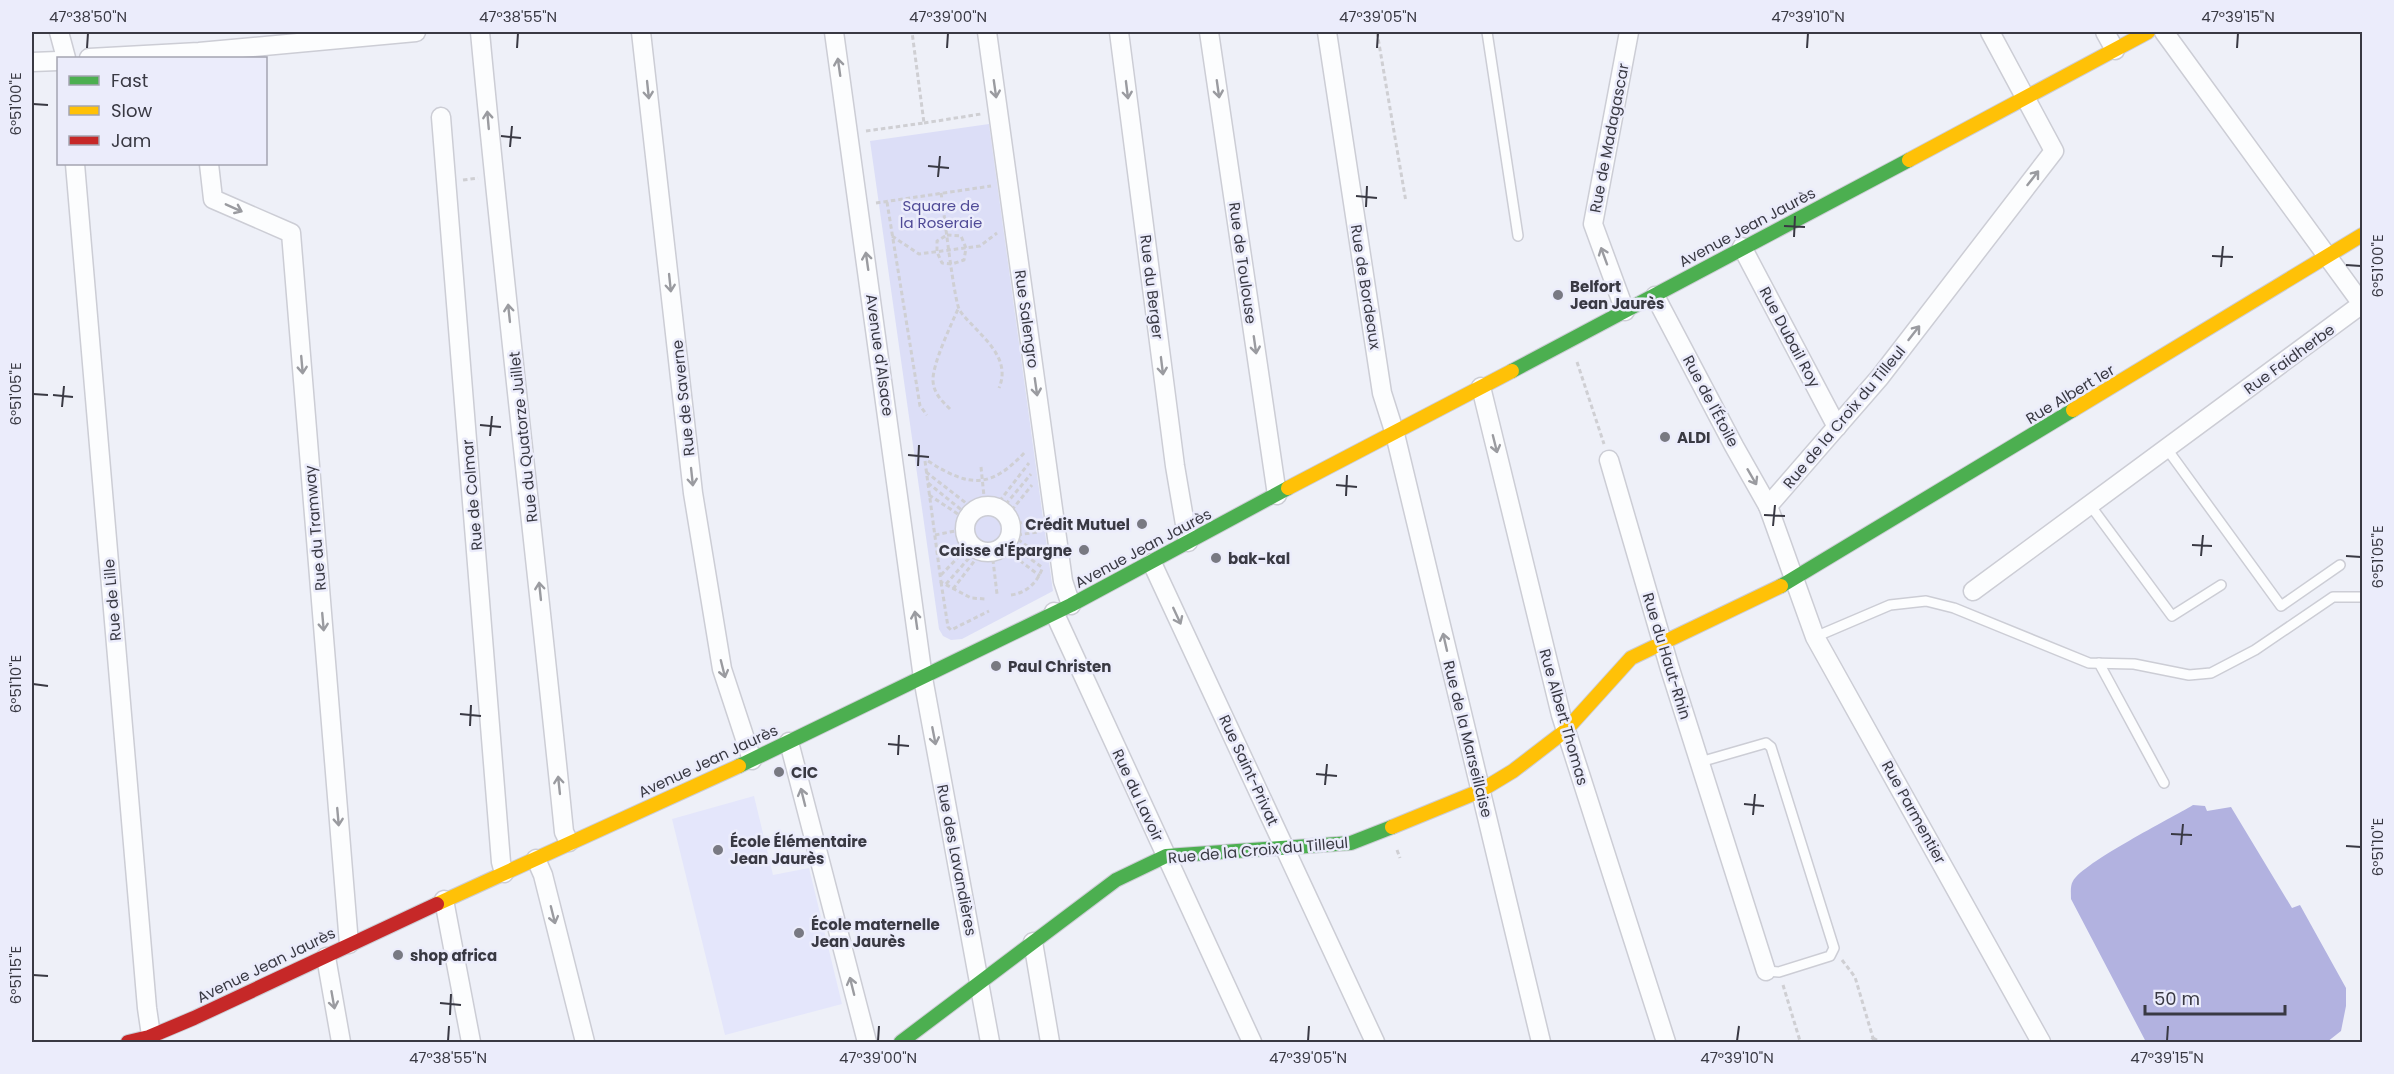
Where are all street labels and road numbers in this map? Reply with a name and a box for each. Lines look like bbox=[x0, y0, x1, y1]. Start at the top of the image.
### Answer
street label: Rue de Madagascar bbox=[1584, 61, 1634, 214]
street label: Avenue Jean Jaurès bbox=[1675, 182, 1819, 272]
street label: Rue de Toulouse bbox=[1224, 201, 1262, 325]
street label: Rue de Bordeaux bbox=[1346, 223, 1386, 351]
street label: Rue du Berger bbox=[1135, 234, 1169, 341]
street label: Rue Salengro bbox=[1010, 269, 1044, 369]
street label: Rue Dubail Roy bbox=[1755, 283, 1826, 391]
street label: Avenue d'Alsace bbox=[861, 293, 899, 417]
street label: Rue Faidherbe bbox=[2239, 319, 2339, 399]
street label: Rue de Saverne bbox=[666, 339, 700, 457]
street label: Rue de la Croix du Tilleul bbox=[1778, 341, 1910, 493]
street label: Rue du Quatorze Juillet bbox=[504, 351, 542, 523]
street label: Rue de l'Étoile bbox=[1678, 351, 1744, 451]
street label: Rue Albert 1er bbox=[2022, 359, 2119, 429]
street label: Rue de Colmar bbox=[457, 438, 487, 551]
street label: Rue du Tramway bbox=[299, 464, 331, 592]
street label: Avenue Jean Jaurès bbox=[1071, 503, 1215, 593]
street label: Rue de Lille bbox=[98, 558, 126, 642]
street label: Rue du Haut-Rhin bbox=[1638, 590, 1696, 722]
street label: Rue Albert Thomas bbox=[1534, 646, 1594, 788]
street label: Rue de la Marseillaise bbox=[1438, 658, 1498, 820]
street label: Rue Saint-Privat bbox=[1214, 711, 1284, 829]
street label: Avenue Jean Jaurès bbox=[635, 719, 781, 803]
street label: Rue du Lavoir bbox=[1107, 745, 1169, 845]
street label: Rue Parmentier bbox=[1877, 757, 1951, 868]
street label: Rue des Lavandières bbox=[932, 782, 982, 938]
street label: Rue de la Croix du Tilleul bbox=[1167, 832, 1349, 868]
street label: Avenue Jean Jaurès bbox=[193, 922, 339, 1008]

